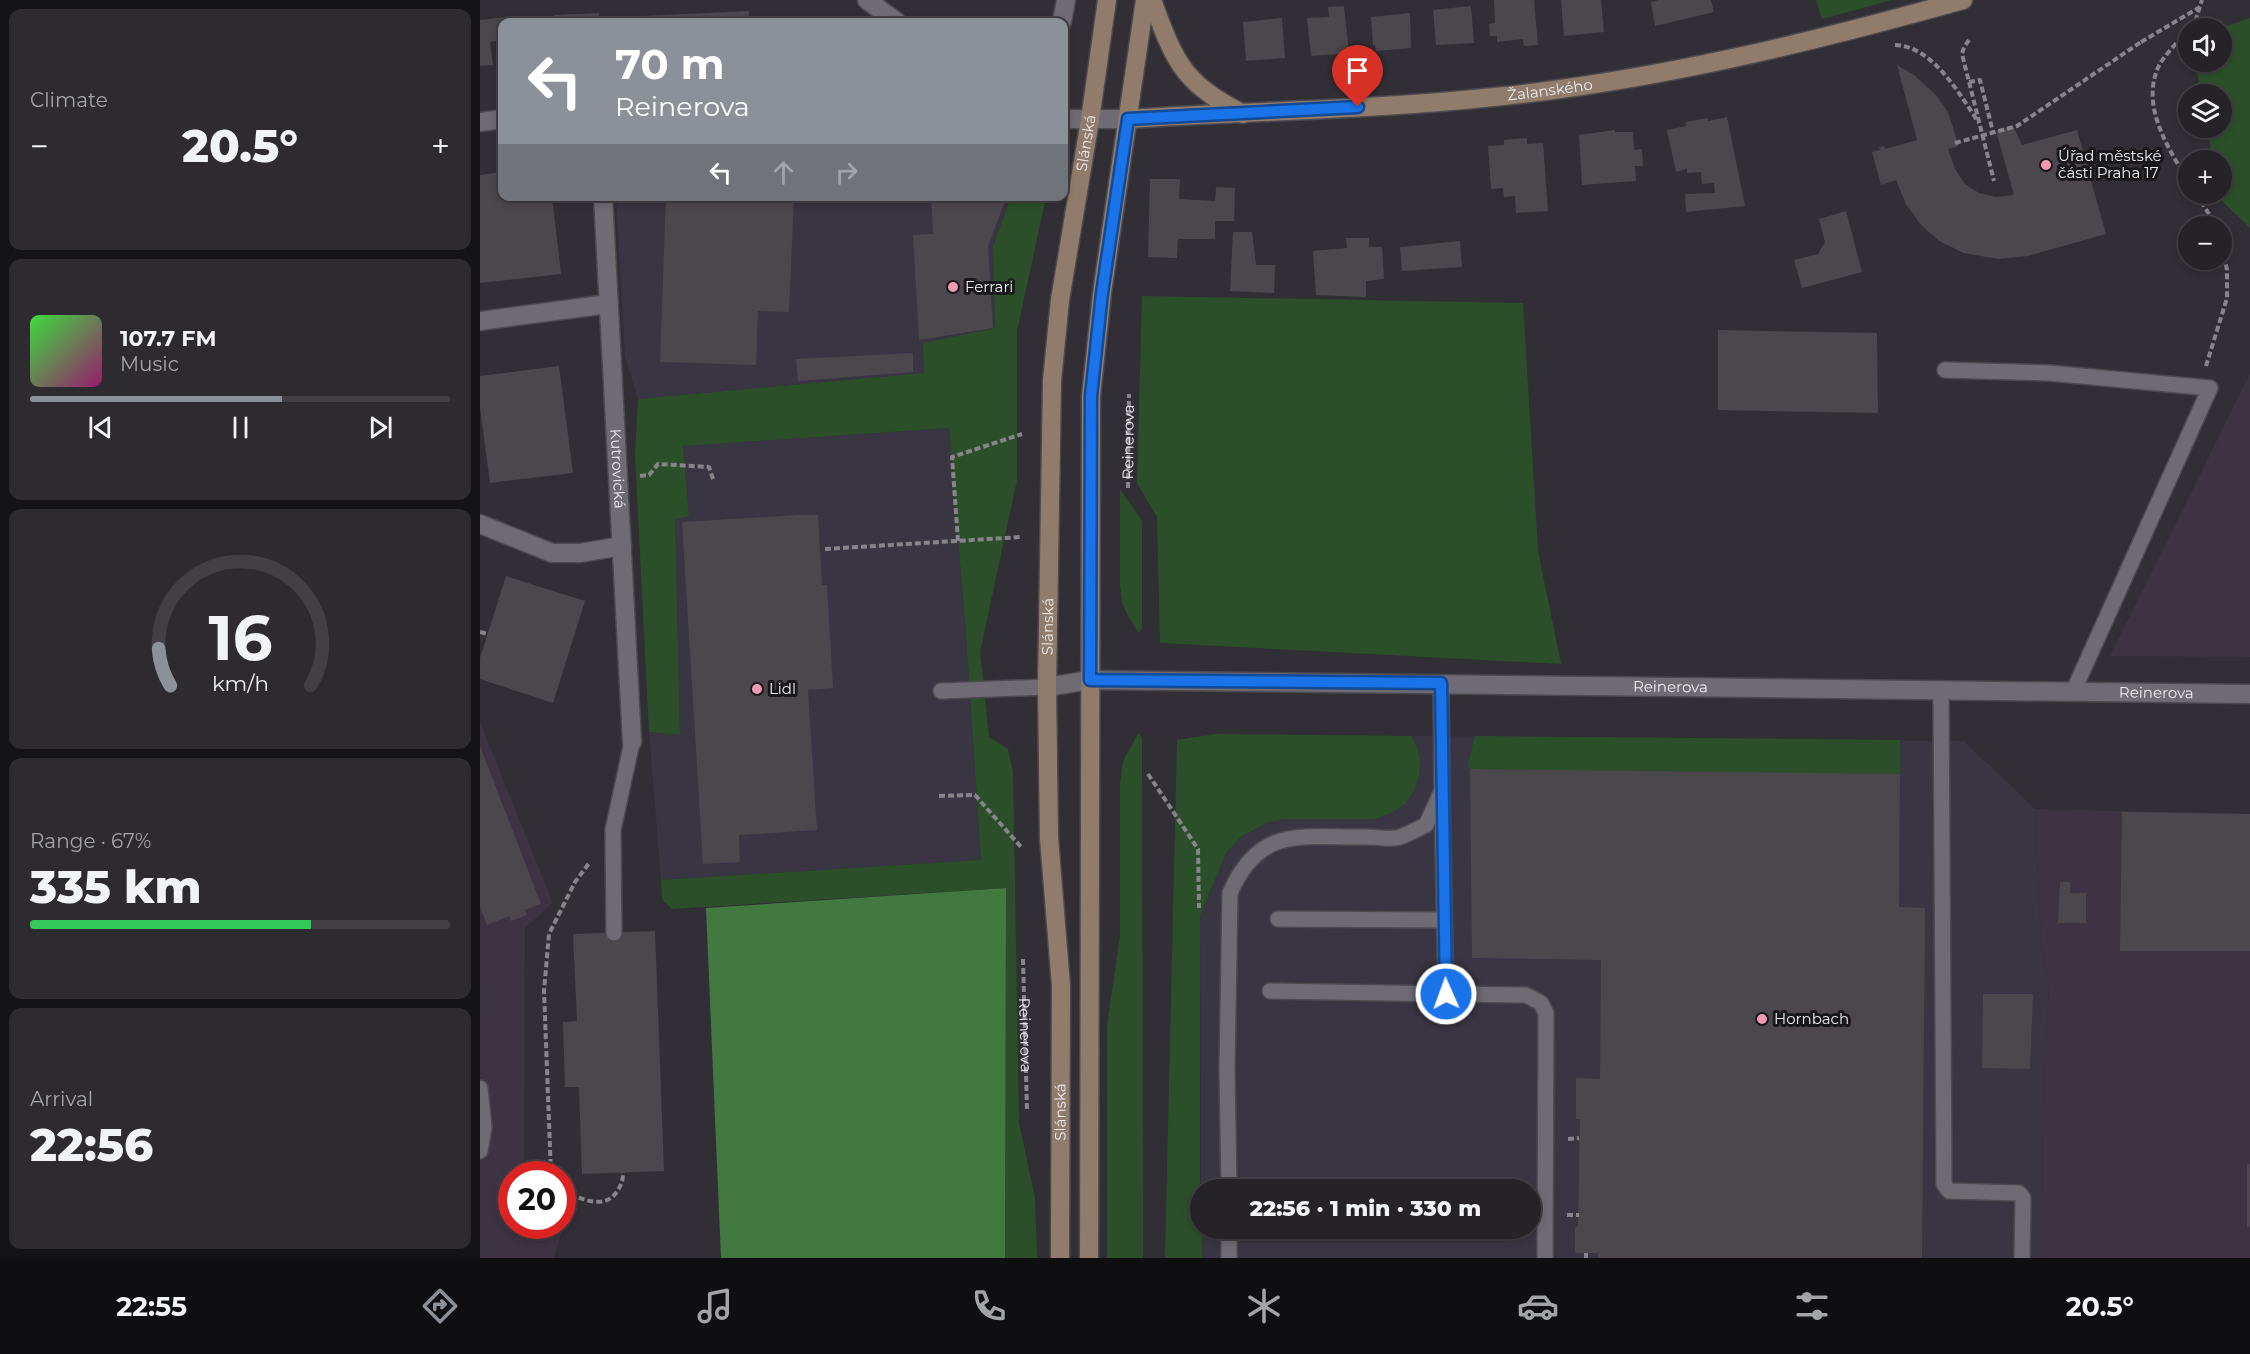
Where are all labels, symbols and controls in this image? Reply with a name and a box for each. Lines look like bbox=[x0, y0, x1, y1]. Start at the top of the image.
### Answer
map controls bbox=[2178, 18, 2232, 270]
button: sound bbox=[2178, 18, 2232, 72]
text: 70 m bbox=[615, 38, 725, 90]
icon: left bbox=[516, 42, 594, 120]
pin bbox=[1332, 45, 1383, 107]
icon: arrive bbox=[1341, 54, 1374, 87]
street label: Žalanského bbox=[1506, 74, 1594, 105]
button: layers bbox=[2178, 84, 2232, 138]
text: Climate bbox=[30, 88, 108, 112]
text: Reinerova bbox=[615, 90, 750, 123]
street label: Slánská bbox=[1072, 113, 1100, 173]
text: 20.5° bbox=[182, 118, 298, 173]
text: − bbox=[30, 126, 49, 166]
text: + bbox=[431, 126, 450, 166]
place label: Úřad městské části Praha 17 bbox=[2058, 146, 2162, 182]
button: + bbox=[2178, 150, 2232, 204]
icon: left bbox=[704, 156, 737, 189]
icon: ahead bbox=[767, 156, 800, 189]
icon: right bbox=[830, 156, 863, 189]
marker: Úřad městské části Praha 17 bbox=[2039, 158, 2053, 172]
button: − bbox=[2178, 216, 2232, 270]
place label: Ferrari bbox=[965, 277, 1013, 296]
marker: Ferrari bbox=[946, 280, 960, 294]
text: 107.7 FM bbox=[120, 325, 216, 352]
text: Music bbox=[120, 352, 179, 376]
street label: Reinerova bbox=[1118, 404, 1138, 480]
icon: previous bbox=[84, 411, 117, 444]
icon: pause bbox=[224, 411, 257, 444]
icon: next bbox=[364, 411, 397, 444]
street label: Kutrovická bbox=[606, 428, 630, 509]
street label: Slánská bbox=[1038, 598, 1057, 655]
text: 16 bbox=[208, 600, 272, 676]
text: km/h bbox=[211, 670, 269, 696]
street label: Reinerova bbox=[1633, 677, 1708, 696]
place label: Lidl bbox=[769, 679, 796, 698]
marker: Lidl bbox=[750, 682, 764, 696]
street label: Reinerova bbox=[2119, 682, 2194, 702]
text: Range · 67% bbox=[30, 829, 151, 853]
text: 335 km bbox=[30, 859, 201, 914]
position arrow bbox=[1414, 962, 1478, 1026]
street label: Reinerova bbox=[1015, 997, 1036, 1073]
place label: Hornbach bbox=[1774, 1009, 1849, 1028]
marker: Hornbach bbox=[1755, 1012, 1769, 1026]
street label: Slánská bbox=[1050, 1083, 1070, 1141]
text: Arrival bbox=[30, 1087, 93, 1111]
text: 22:56 bbox=[30, 1117, 153, 1172]
speed limit sign: 20 bbox=[498, 1161, 576, 1239]
text: 22:56 · 1 min · 330 m bbox=[1250, 1195, 1481, 1222]
icon: directions bbox=[419, 1285, 461, 1327]
icon: music bbox=[694, 1285, 736, 1327]
icon: phone bbox=[968, 1285, 1010, 1327]
icon: climate bbox=[1243, 1285, 1285, 1327]
icon: car bbox=[1517, 1285, 1559, 1327]
icon: filters bbox=[1791, 1285, 1833, 1327]
text: 22:55 bbox=[116, 1290, 187, 1323]
text: 20.5° bbox=[2066, 1290, 2134, 1323]

